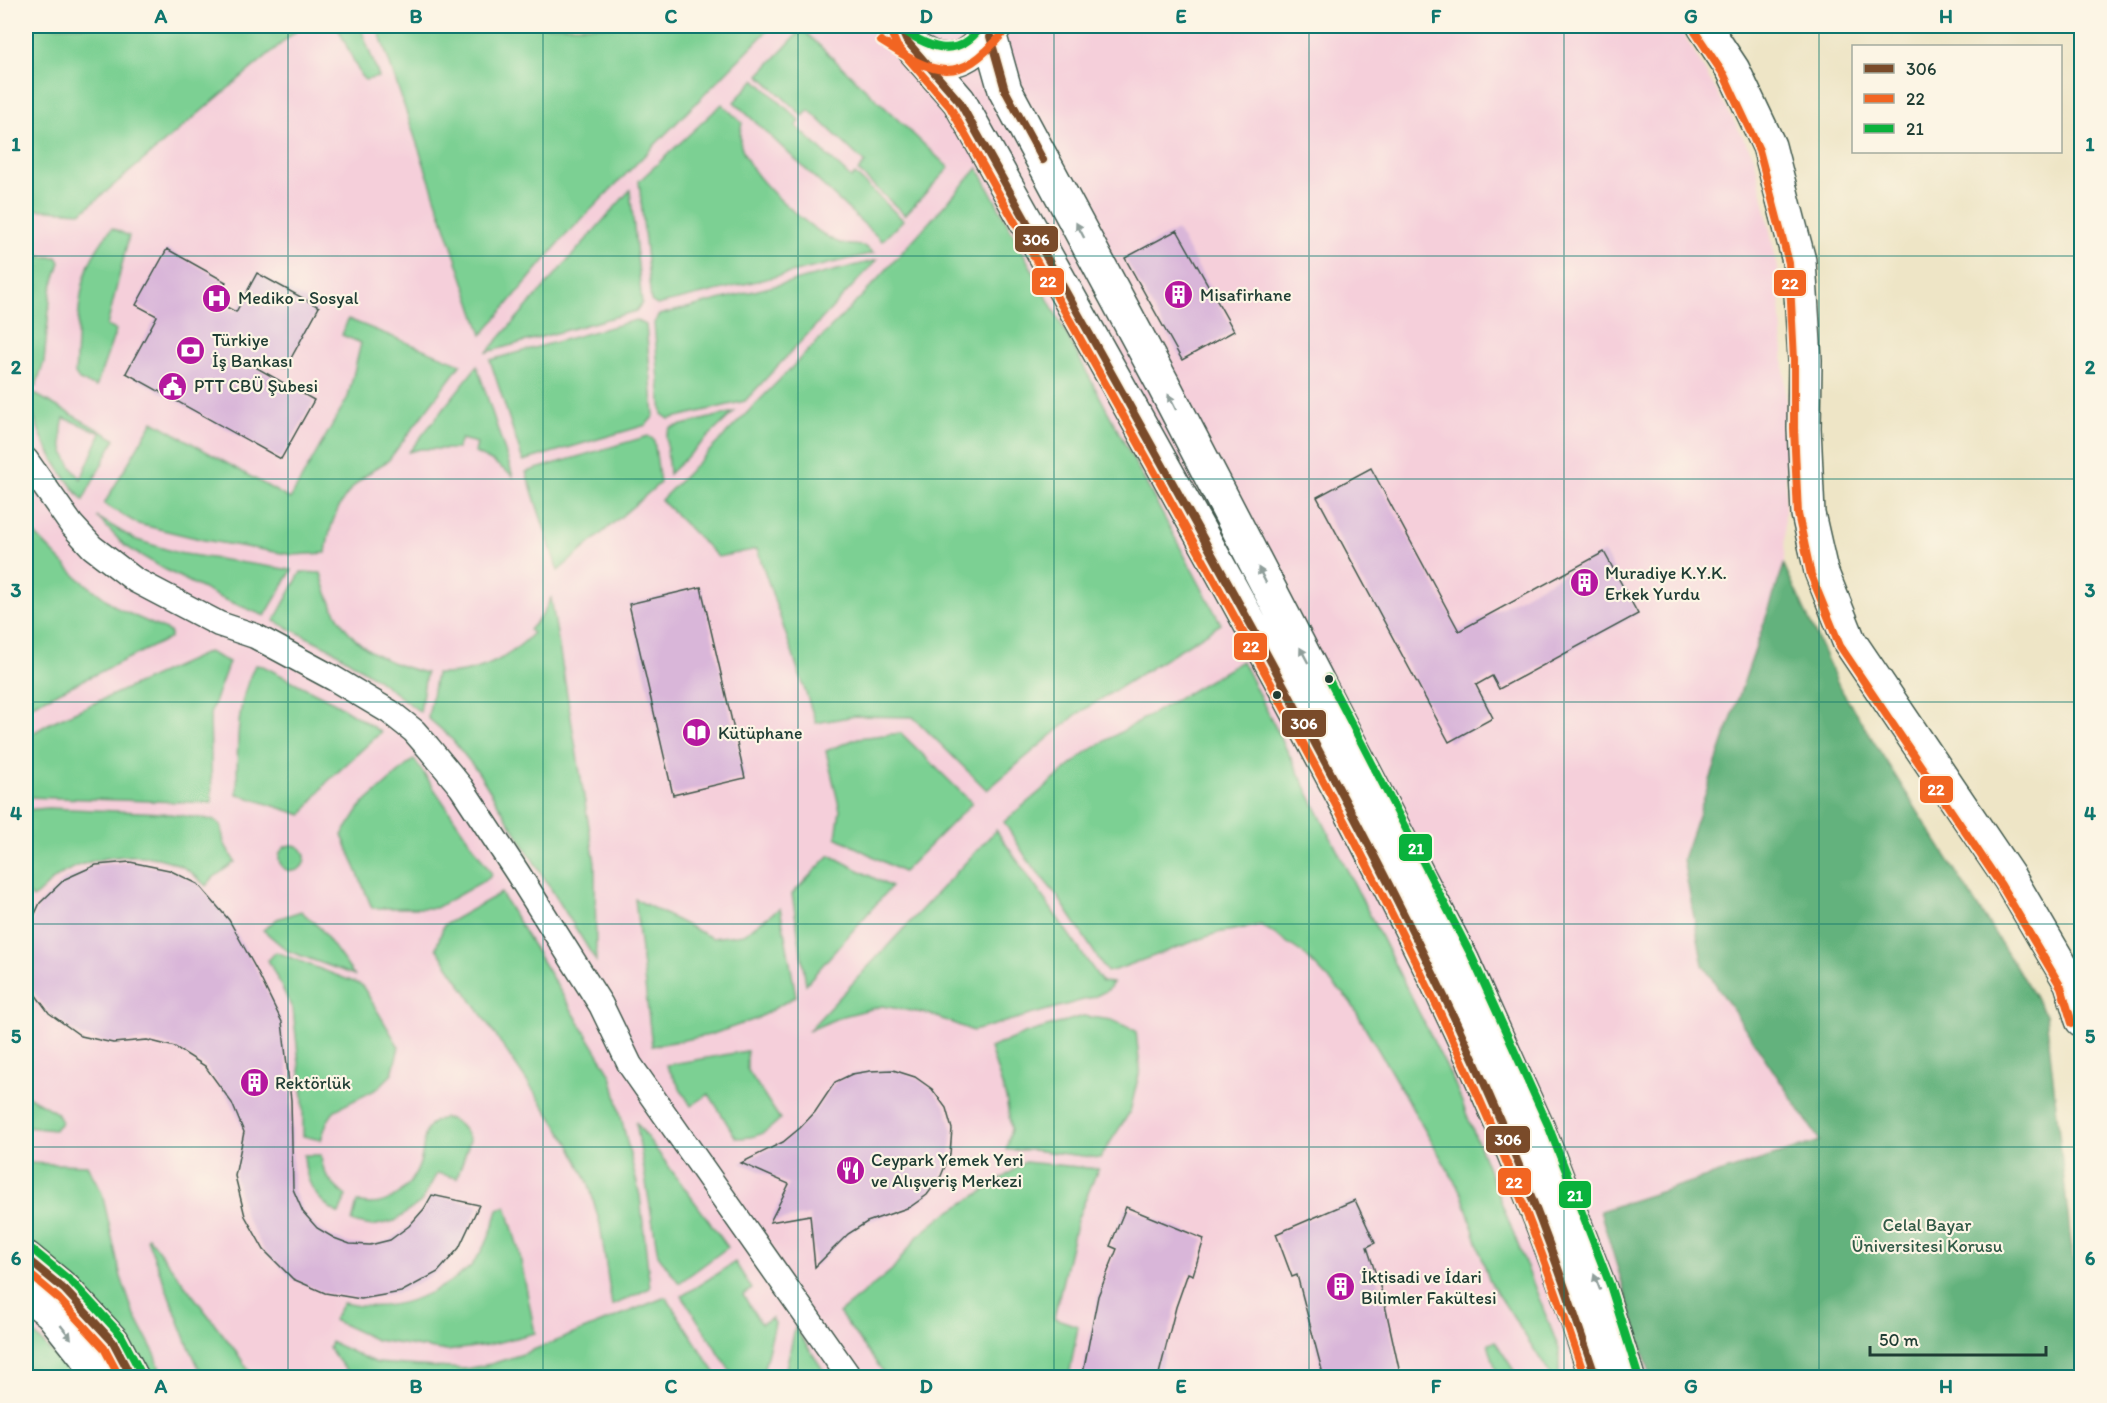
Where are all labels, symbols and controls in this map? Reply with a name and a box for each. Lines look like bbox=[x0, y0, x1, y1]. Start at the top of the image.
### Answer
text: A bbox=[154, 4, 168, 28]
text: B bbox=[410, 4, 423, 28]
text: C bbox=[665, 4, 678, 28]
text: D bbox=[919, 4, 933, 28]
text: E bbox=[1175, 4, 1187, 28]
text: F bbox=[1431, 4, 1442, 28]
text: G bbox=[1684, 4, 1698, 28]
text: H bbox=[1939, 4, 1953, 28]
legend bbox=[1852, 45, 2062, 153]
text: 306 bbox=[1906, 58, 1936, 80]
text: 22 bbox=[1906, 88, 1925, 110]
text: 21 bbox=[1906, 118, 1924, 140]
text: 1 bbox=[11, 132, 21, 156]
text: 1 bbox=[2085, 132, 2095, 156]
one-way arrow bbox=[1075, 221, 1085, 238]
line badge: 306 bbox=[1014, 225, 1059, 253]
text: 306 bbox=[1022, 230, 1050, 249]
line badge: 22 bbox=[1031, 267, 1065, 296]
line badge: 22 bbox=[1773, 269, 1807, 297]
text: 22 bbox=[1040, 272, 1057, 291]
text: 22 bbox=[1782, 274, 1799, 293]
building icon: Misafirhane bbox=[1163, 279, 1195, 311]
hospital icon: Mediko - Sosyal bbox=[201, 282, 233, 314]
place label: Misafirhane bbox=[1200, 284, 1292, 306]
place label: Mediko - Sosyal bbox=[238, 287, 359, 309]
place label: Türkiye İş Bankası bbox=[212, 329, 293, 372]
bank icon: Türkiye İş Bankası bbox=[175, 334, 207, 366]
text: 2 bbox=[11, 355, 22, 379]
text: 2 bbox=[2085, 355, 2096, 379]
public building icon: PTT CBÜ Şubesi bbox=[157, 370, 189, 402]
place label: PTT CBÜ Şubesi bbox=[194, 375, 318, 397]
one-way arrow bbox=[1167, 393, 1177, 410]
place label: Muradiye K.Y.K. Erkek Yurdu bbox=[1605, 562, 1727, 605]
one-way arrow bbox=[1257, 566, 1267, 583]
building icon: Muradiye K.Y.K. Erkek Yurdu bbox=[1568, 567, 1600, 599]
text: 3 bbox=[11, 578, 22, 602]
text: 3 bbox=[2085, 578, 2096, 602]
line badge: 22 bbox=[1233, 632, 1268, 661]
text: 22 bbox=[1243, 637, 1260, 656]
one-way arrow bbox=[1299, 646, 1309, 663]
unlabelled marker bbox=[1323, 673, 1335, 685]
unlabelled marker bbox=[1271, 689, 1283, 701]
line badge: 306 bbox=[1281, 709, 1327, 738]
text: 306 bbox=[1290, 714, 1318, 733]
library icon: Kütüphane bbox=[681, 717, 713, 749]
place label: Kütüphane bbox=[718, 722, 802, 744]
line badge: 22 bbox=[1919, 775, 1954, 804]
text: 22 bbox=[1928, 780, 1945, 799]
text: 4 bbox=[10, 801, 22, 825]
text: 4 bbox=[2084, 801, 2096, 825]
line badge: 21 bbox=[1398, 833, 1433, 862]
text: 21 bbox=[1408, 839, 1424, 858]
text: 5 bbox=[11, 1024, 22, 1048]
text: 5 bbox=[2085, 1024, 2096, 1048]
building icon: Rektörlük bbox=[238, 1067, 270, 1099]
place label: Rektörlük bbox=[275, 1072, 351, 1094]
line badge: 306 bbox=[1485, 1125, 1531, 1154]
text: 306 bbox=[1494, 1130, 1522, 1149]
place label: Ceypark Yemek Yeri ve Alışveriş Merkezi bbox=[871, 1149, 1024, 1192]
restaurant icon: Ceypark Yemek Yeri ve Alışveriş Merkezi bbox=[834, 1154, 866, 1186]
line badge: 22 bbox=[1497, 1167, 1532, 1196]
text: 22 bbox=[1506, 1173, 1523, 1192]
line badge: 21 bbox=[1558, 1180, 1592, 1209]
text: 21 bbox=[1567, 1186, 1583, 1205]
park label: Celal Bayar Üniversitesi Korusu bbox=[1852, 1214, 2003, 1257]
text: 6 bbox=[11, 1246, 22, 1270]
text: 6 bbox=[2085, 1246, 2096, 1270]
place label: İktisadi ve İdari Bilimler Fakültesi bbox=[1361, 1266, 1497, 1309]
building icon: İktisadi ve İdari Bilimler Fakültesi bbox=[1324, 1271, 1356, 1303]
one-way arrow bbox=[1592, 1273, 1602, 1291]
scale bar bbox=[1870, 1319, 2046, 1357]
one-way arrow bbox=[59, 1324, 72, 1340]
text: 50 m bbox=[1879, 1329, 1919, 1351]
text: A bbox=[154, 1374, 168, 1398]
text: B bbox=[410, 1374, 423, 1398]
text: C bbox=[665, 1374, 678, 1398]
text: D bbox=[919, 1374, 933, 1398]
text: E bbox=[1175, 1374, 1187, 1398]
text: F bbox=[1431, 1374, 1442, 1398]
text: G bbox=[1684, 1374, 1698, 1398]
text: H bbox=[1939, 1374, 1953, 1398]

